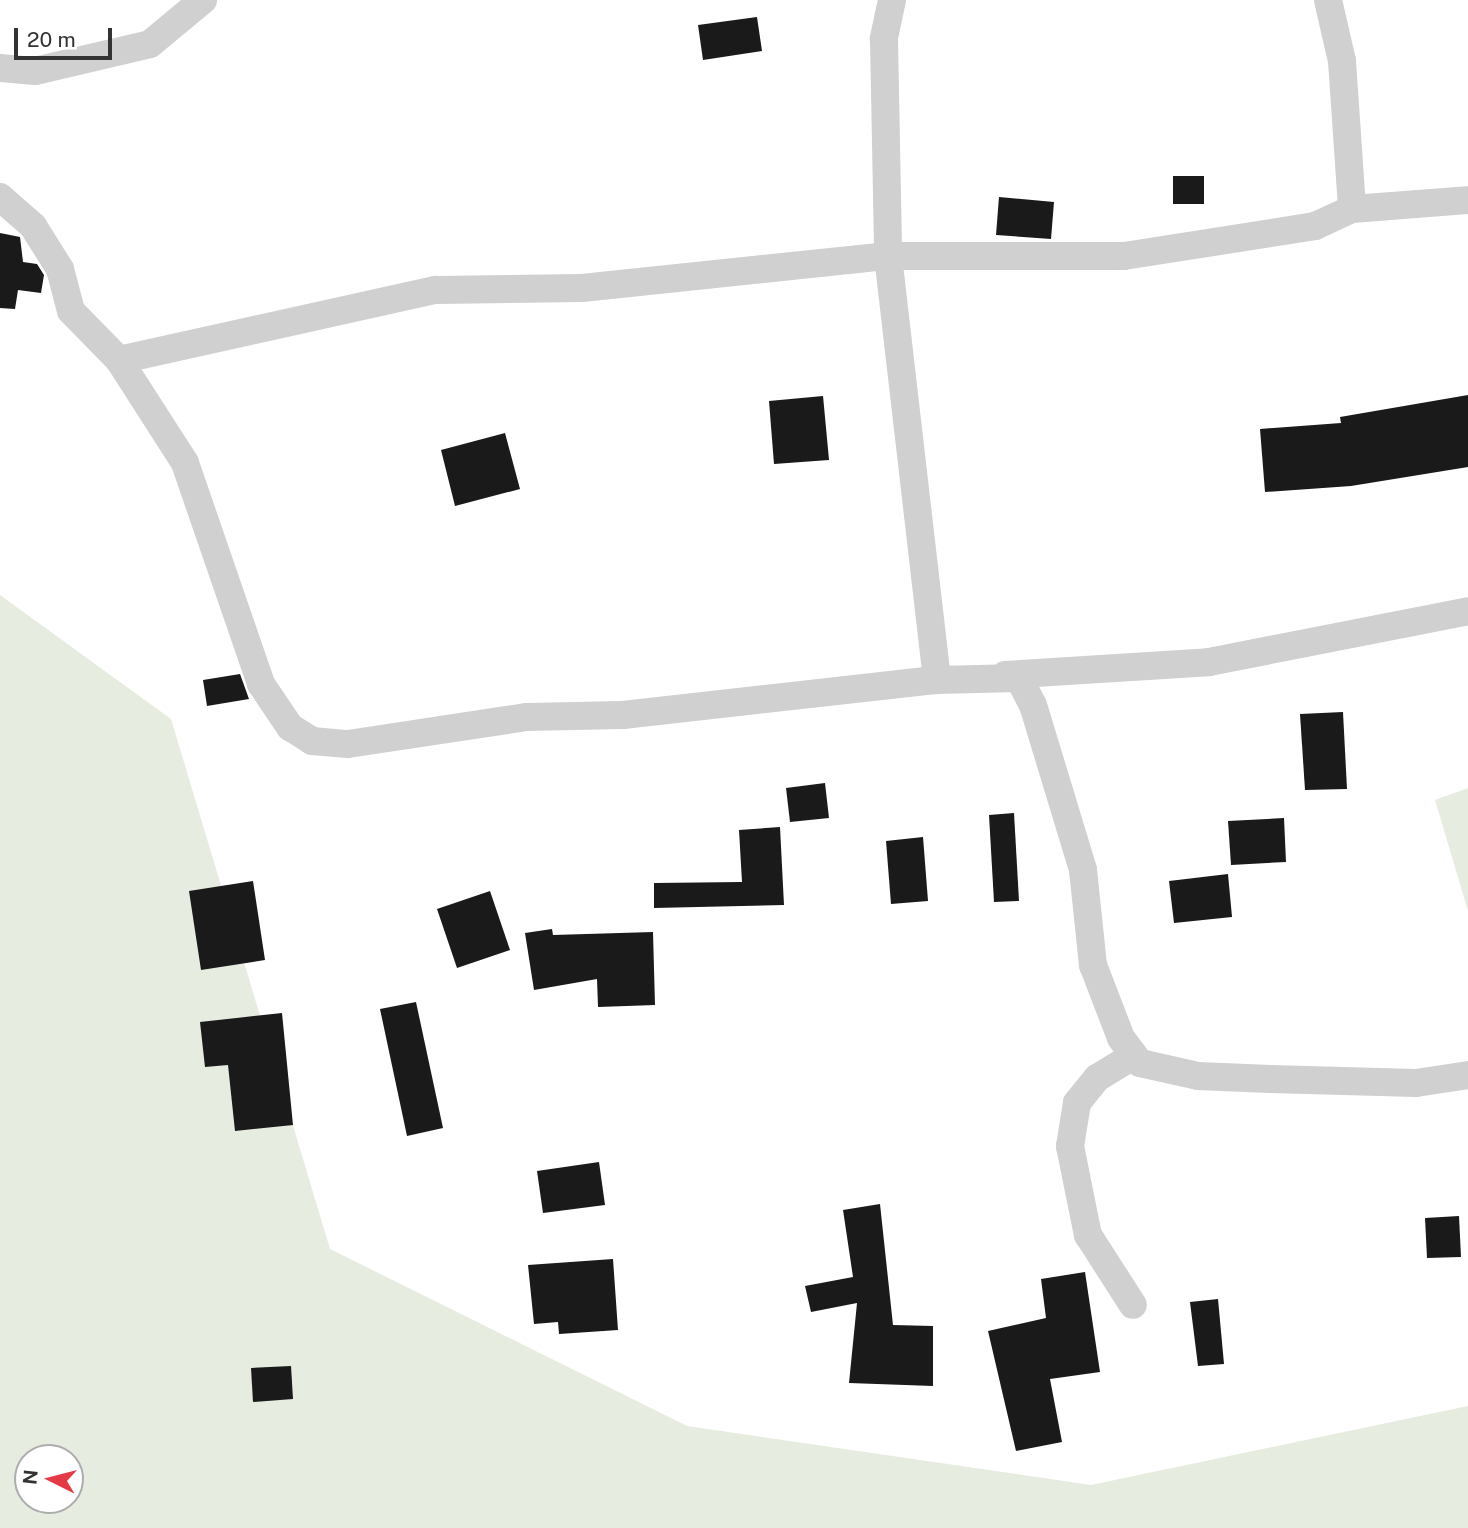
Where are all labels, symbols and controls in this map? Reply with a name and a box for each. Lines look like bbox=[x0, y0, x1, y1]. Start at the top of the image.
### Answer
scale bar bbox=[18, 14, 116, 58]
text: 20 m bbox=[27, 27, 76, 52]
north arrow bbox=[14, 1444, 84, 1514]
text: N bbox=[18, 1468, 42, 1486]

